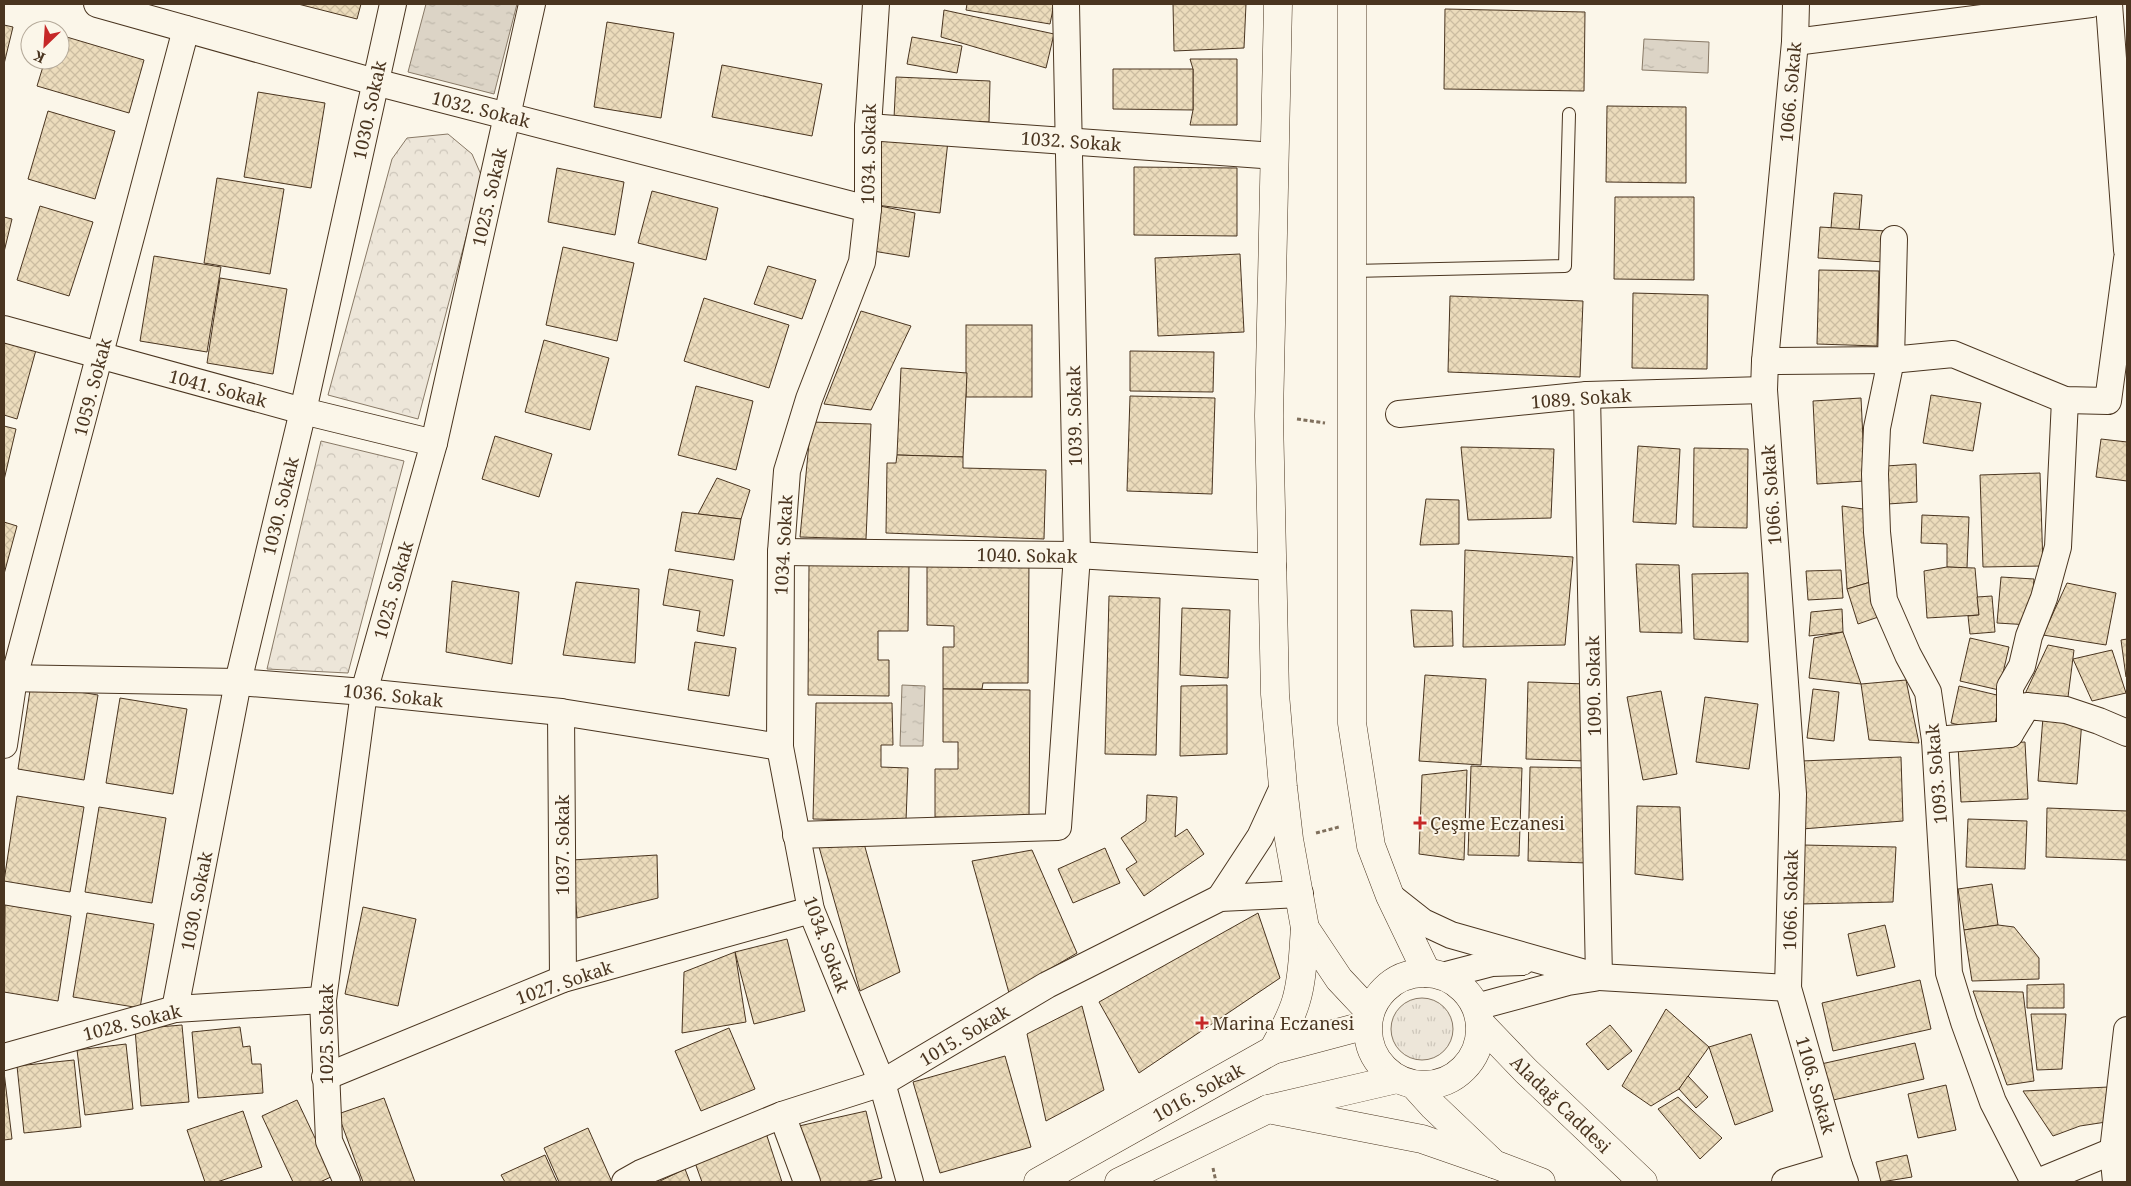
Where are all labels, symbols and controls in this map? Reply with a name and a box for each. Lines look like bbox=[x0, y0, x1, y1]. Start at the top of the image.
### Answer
north arrow bbox=[20, 20, 70, 70]
street label: 1066. Sokak bbox=[1774, 40, 1806, 143]
text: K bbox=[30, 46, 48, 68]
street label: 1030. Sokak bbox=[347, 58, 391, 162]
street label: 1032. Sokak bbox=[429, 85, 533, 133]
street label: 1034. Sokak bbox=[855, 103, 881, 205]
street label: 1032. Sokak bbox=[1020, 126, 1123, 157]
street label: 1025. Sokak bbox=[466, 145, 512, 249]
street label: 1059. Sokak bbox=[67, 335, 117, 439]
street label: 1041. Sokak bbox=[166, 363, 270, 413]
street label: 1039. Sokak bbox=[1061, 365, 1087, 467]
street label: 1089. Sokak bbox=[1530, 382, 1633, 413]
street label: 1066. Sokak bbox=[1755, 443, 1786, 546]
street label: 1030. Sokak bbox=[256, 454, 304, 558]
street label: 1034. Sokak bbox=[768, 494, 798, 596]
street label: 1025. Sokak bbox=[368, 538, 419, 642]
street label: 1040. Sokak bbox=[976, 542, 1078, 568]
street label: 1090. Sokak bbox=[1580, 635, 1606, 737]
street label: 1036. Sokak bbox=[342, 678, 445, 712]
street label: 1093. Sokak bbox=[1920, 722, 1952, 825]
street label: 1037. Sokak bbox=[550, 794, 574, 895]
place label: Çeşme Eczanesi bbox=[1430, 811, 1565, 835]
marker: Çeşme Eczanesi bbox=[1414, 817, 1426, 829]
street label: 1030. Sokak bbox=[175, 849, 217, 953]
street label: 1066. Sokak bbox=[1777, 849, 1803, 951]
street label: 1034. Sokak bbox=[798, 893, 856, 996]
street label: 1027. Sokak bbox=[512, 954, 616, 1010]
street label: 1025. Sokak bbox=[314, 983, 338, 1084]
street label: 1028. Sokak bbox=[80, 998, 184, 1046]
street label: 1015. Sokak bbox=[915, 999, 1014, 1071]
place label: Marina Eczanesi bbox=[1212, 1011, 1354, 1035]
marker: Marina Eczanesi bbox=[1196, 1017, 1208, 1029]
street label: 1106. Sokak bbox=[1791, 1033, 1842, 1137]
street label: Aladağ Caddesi bbox=[1506, 1050, 1617, 1158]
street label: 1016. Sokak bbox=[1148, 1057, 1248, 1127]

